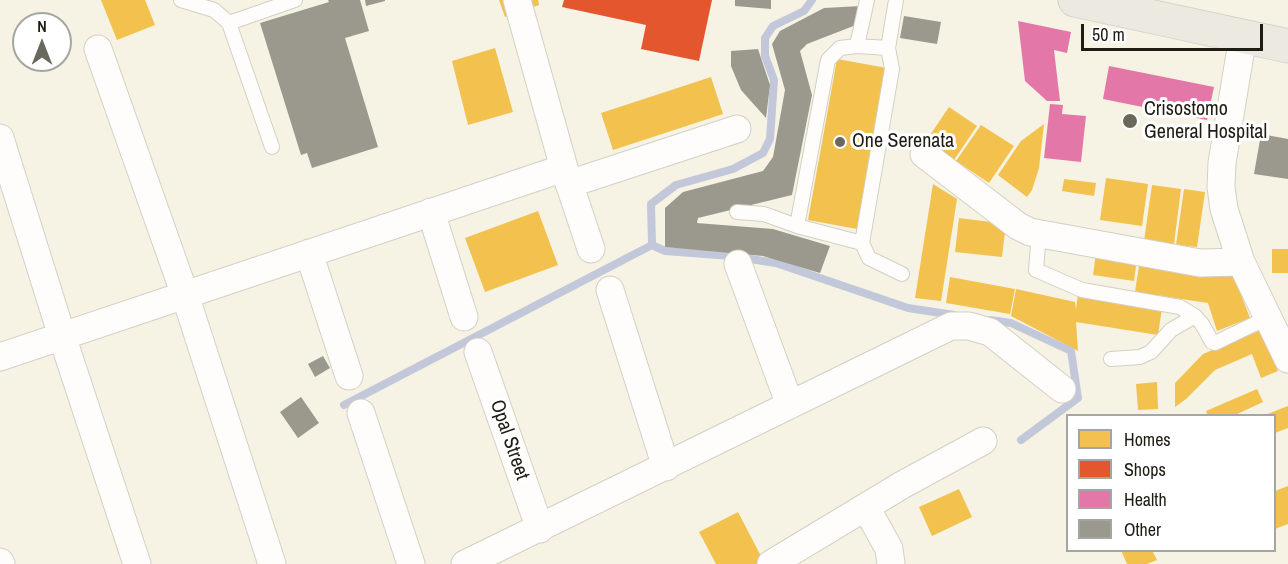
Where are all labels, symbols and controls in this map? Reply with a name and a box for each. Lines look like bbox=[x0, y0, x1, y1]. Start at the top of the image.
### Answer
north arrow bbox=[12, 12, 72, 72]
scale bar bbox=[1084, 12, 1266, 50]
text: N bbox=[37, 15, 47, 37]
text: 50 m bbox=[1092, 22, 1125, 47]
place label: Crisostomo General Hospital bbox=[1144, 98, 1267, 145]
marker: Crisostomo General Hospital bbox=[1121, 112, 1139, 130]
place label: One Serenata bbox=[852, 130, 954, 154]
marker: One Serenata bbox=[833, 135, 847, 149]
street label: Opal Street bbox=[484, 397, 534, 483]
legend bbox=[1066, 414, 1276, 552]
text: Homes bbox=[1124, 427, 1171, 452]
text: Shops bbox=[1124, 457, 1166, 482]
text: Health bbox=[1124, 487, 1167, 512]
text: Other bbox=[1124, 517, 1161, 542]

